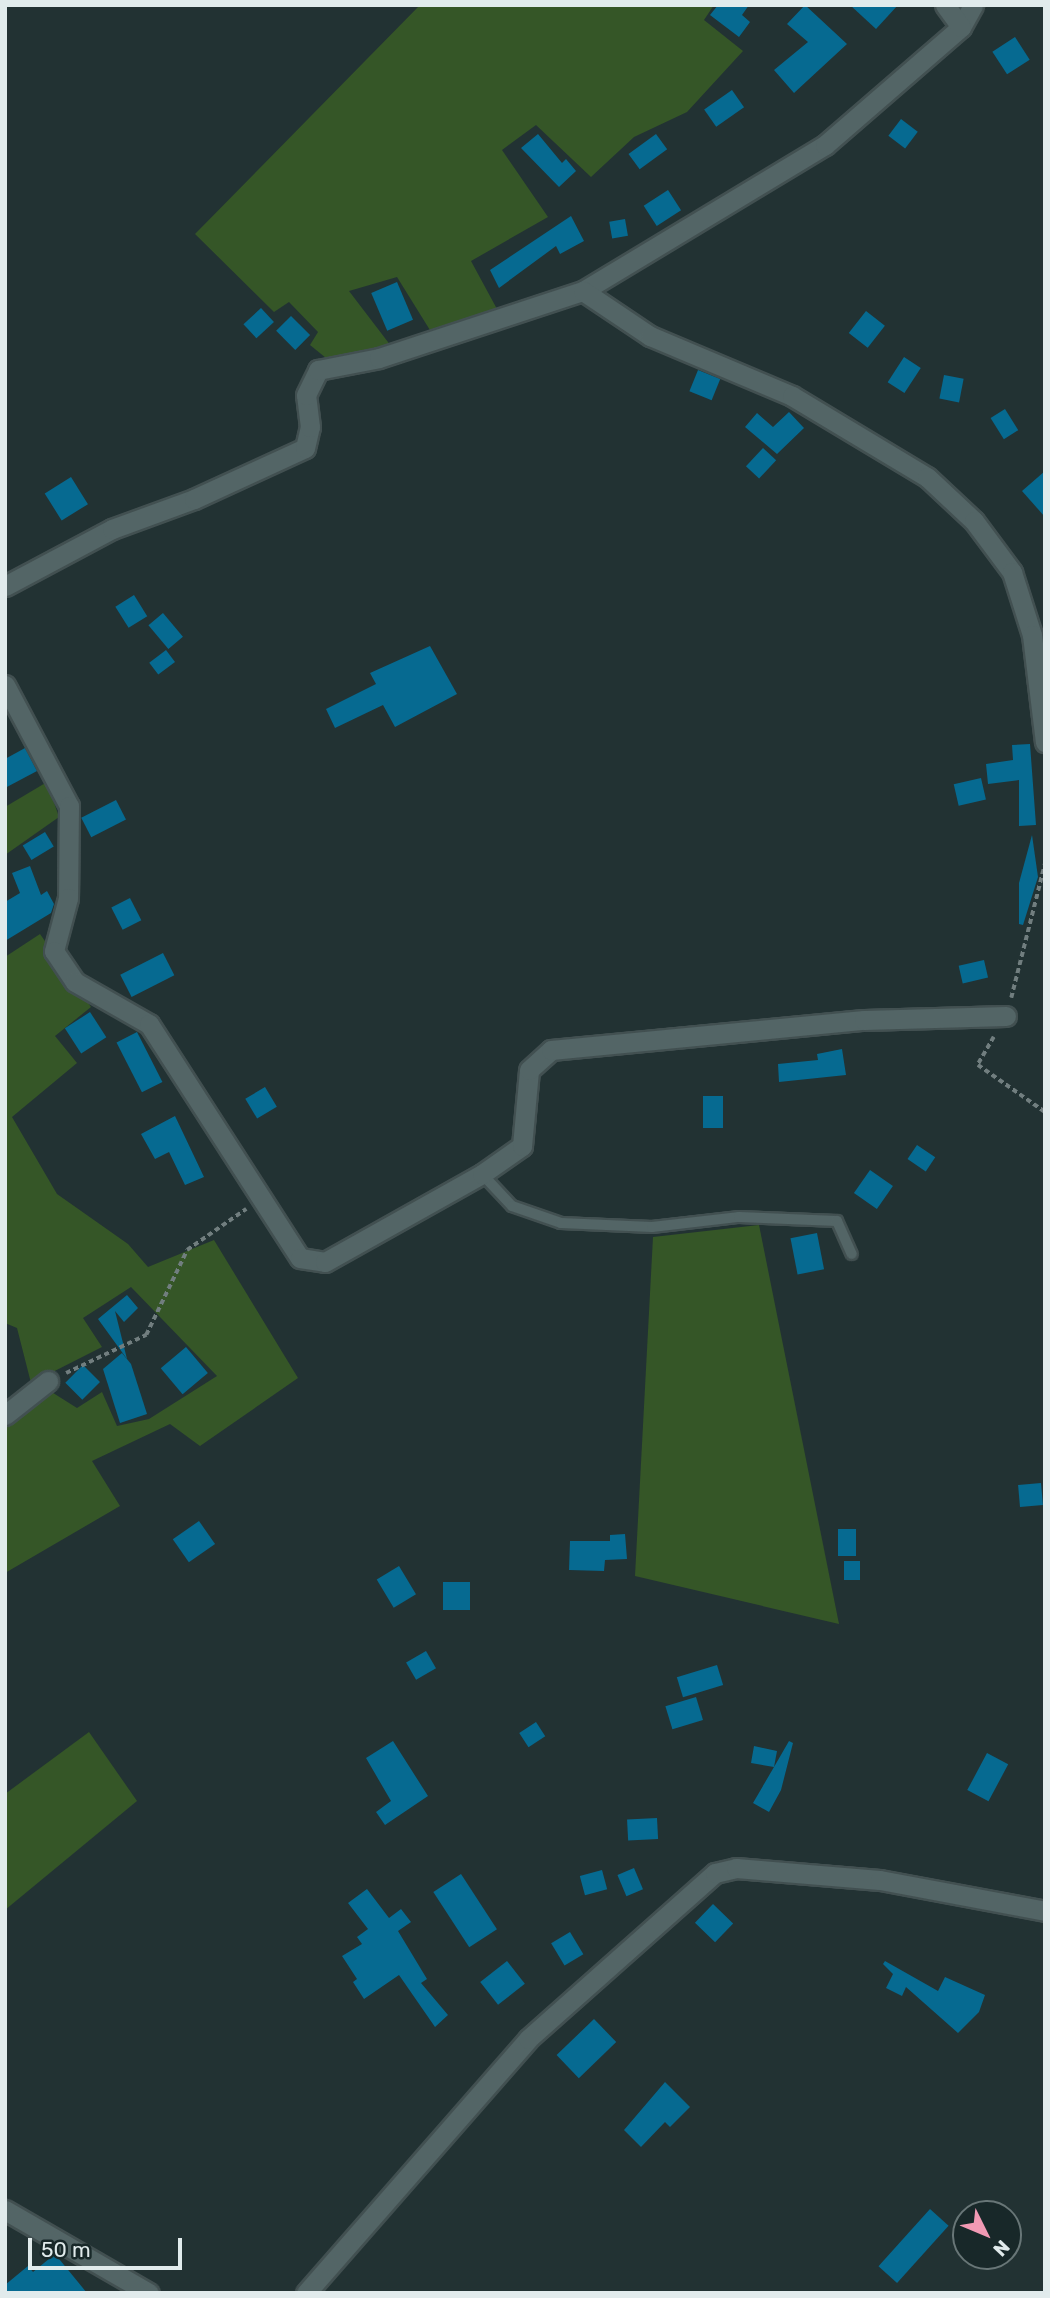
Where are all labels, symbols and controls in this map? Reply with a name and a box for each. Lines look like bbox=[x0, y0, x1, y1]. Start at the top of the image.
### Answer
north arrow bbox=[952, 2200, 1022, 2270]
scale bar bbox=[32, 2224, 186, 2268]
text: N bbox=[988, 2235, 1014, 2261]
text: 50 m bbox=[41, 2237, 91, 2262]

